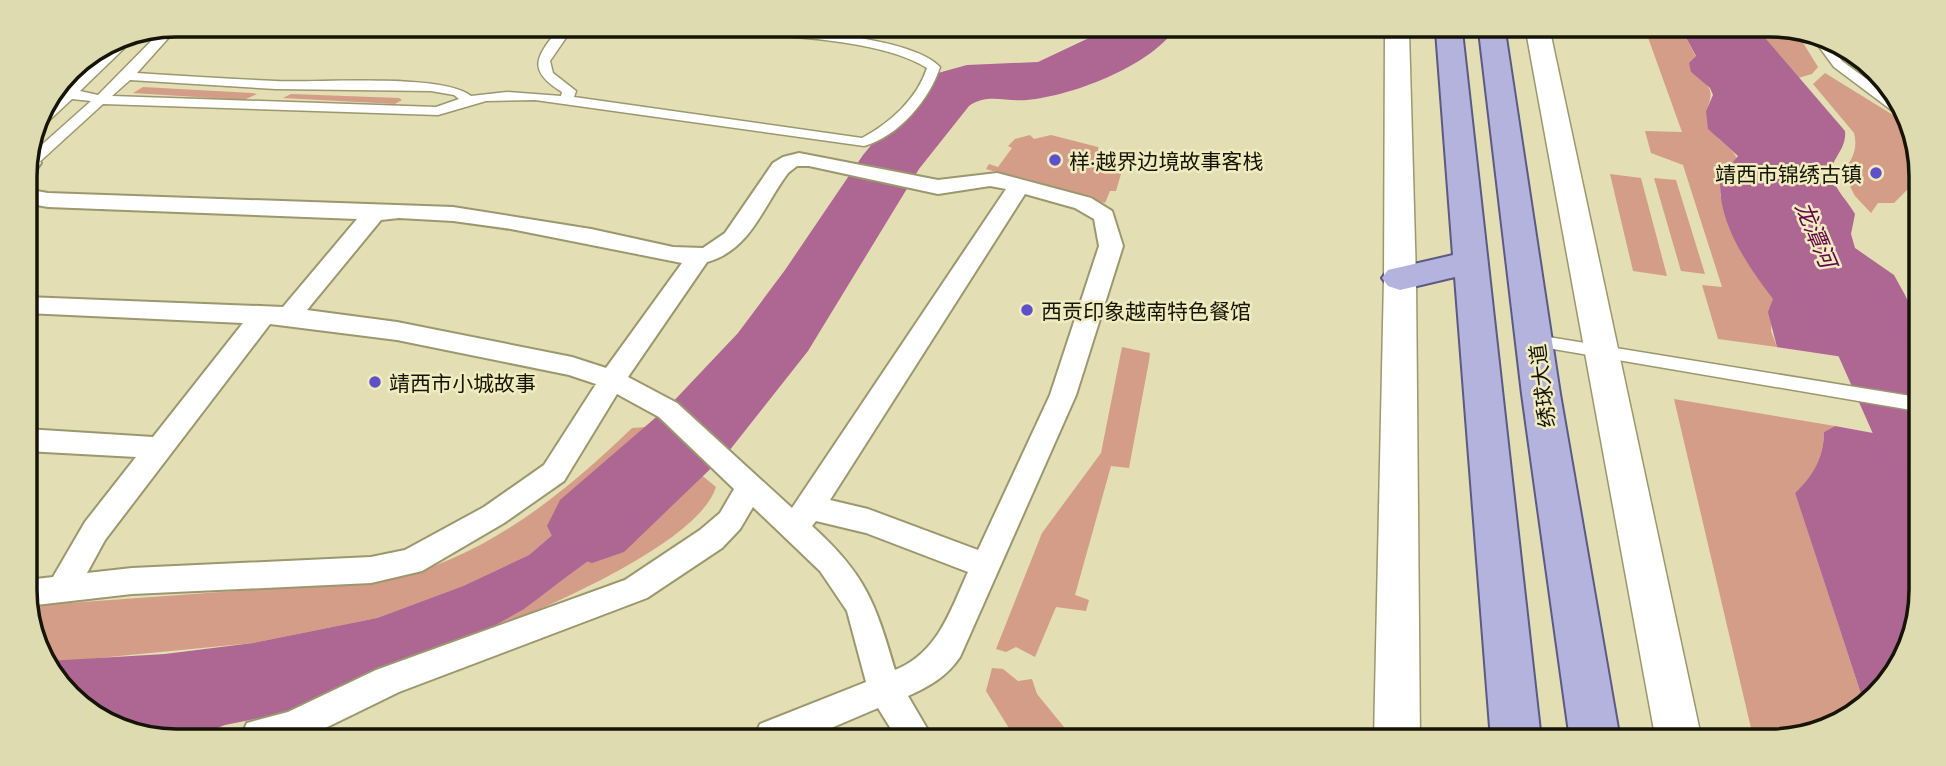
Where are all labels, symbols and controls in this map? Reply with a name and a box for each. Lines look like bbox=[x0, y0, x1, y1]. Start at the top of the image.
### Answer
place label: 样·越界边境故事客栈 bbox=[1069, 146, 1264, 174]
marker: 样·越界边境故事客栈 bbox=[1047, 152, 1063, 168]
place label: 靖西市锦绣古镇 bbox=[1715, 159, 1862, 187]
marker: 靖西市锦绣古镇 bbox=[1868, 165, 1884, 181]
water label: 龙潭河 bbox=[1789, 196, 1846, 275]
place label: 西贡印象越南特色餐馆 bbox=[1041, 296, 1251, 324]
marker: 西贡印象越南特色餐馆 bbox=[1019, 302, 1035, 318]
street label: 绣球大道 bbox=[1522, 343, 1560, 429]
place label: 靖西市小城故事 bbox=[389, 368, 536, 396]
marker: 靖西市小城故事 bbox=[367, 374, 383, 390]

